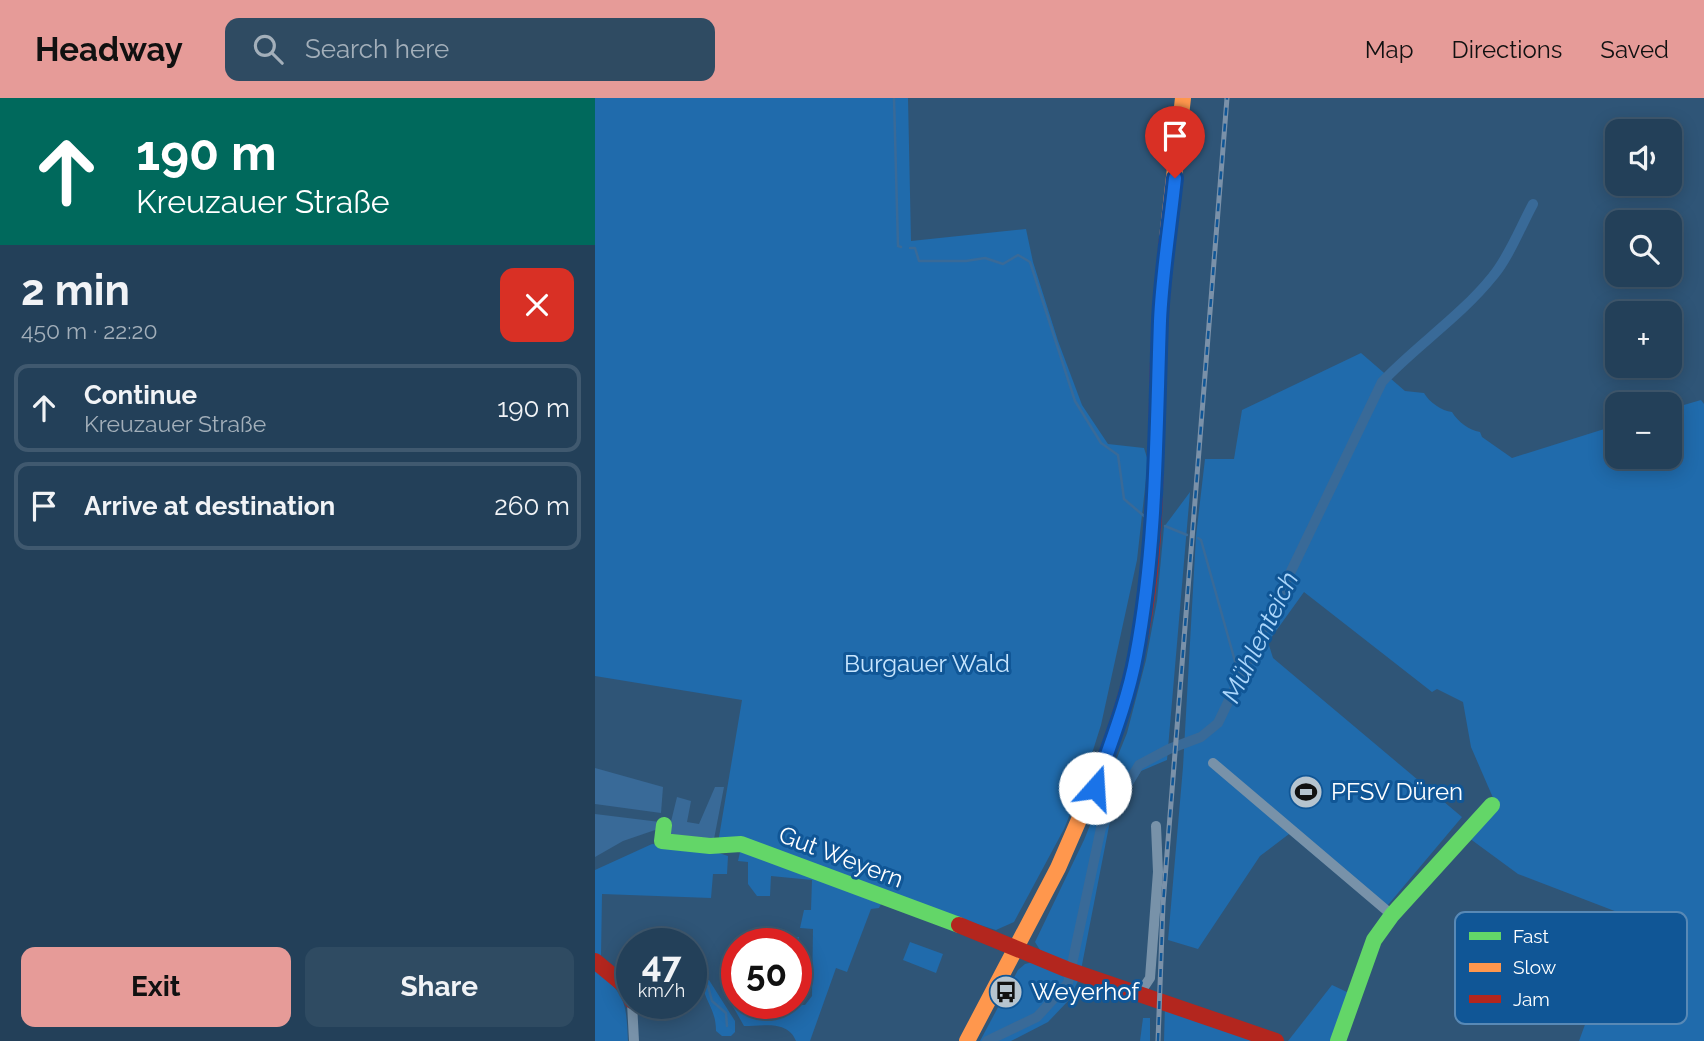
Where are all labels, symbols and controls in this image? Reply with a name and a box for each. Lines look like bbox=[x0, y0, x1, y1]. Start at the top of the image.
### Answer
search box bbox=[225, 18, 715, 81]
text: Headway bbox=[35, 30, 183, 69]
icon: search bbox=[249, 30, 287, 68]
text: Search here bbox=[305, 34, 449, 64]
text: Map bbox=[1365, 35, 1414, 64]
text: Directions bbox=[1452, 35, 1562, 64]
text: Saved bbox=[1600, 35, 1669, 64]
pin bbox=[1145, 106, 1205, 178]
icon: arrive bbox=[1156, 117, 1194, 155]
map controls bbox=[1605, 119, 1682, 469]
button: sound bbox=[1605, 119, 1682, 196]
text: 190 m bbox=[136, 124, 277, 181]
icon: ahead bbox=[21, 126, 112, 217]
text: Kreuzauer Straße bbox=[136, 183, 390, 220]
button: search bbox=[1605, 210, 1682, 287]
text: 2 min bbox=[21, 266, 130, 315]
button: close bbox=[500, 268, 574, 342]
button: + bbox=[1605, 301, 1682, 378]
text: 450 m · 22:20 bbox=[21, 317, 158, 344]
text: Continue bbox=[84, 380, 197, 410]
icon: ahead bbox=[25, 389, 63, 427]
button: − bbox=[1605, 392, 1682, 469]
text: 190 m bbox=[497, 393, 570, 423]
text: Kreuzauer Straße bbox=[84, 410, 266, 437]
icon: arrive bbox=[25, 487, 63, 525]
text: Arrive at destination bbox=[84, 491, 335, 521]
text: 260 m bbox=[494, 491, 570, 521]
water label: Mühlenteich bbox=[1215, 567, 1305, 707]
park label: Burgauer Wald bbox=[844, 649, 1010, 678]
position arrow bbox=[1058, 751, 1132, 825]
sports icon: PFSV Düren bbox=[1287, 773, 1325, 811]
place label: PFSV Düren bbox=[1331, 777, 1463, 806]
street label: Gut Weyern bbox=[775, 820, 908, 894]
legend bbox=[1455, 912, 1687, 1024]
text: Fast bbox=[1513, 925, 1549, 947]
speed limit sign: 50 bbox=[721, 928, 812, 1019]
text: 47 bbox=[642, 944, 681, 985]
button: Exit bbox=[21, 947, 291, 1027]
button: Share bbox=[305, 947, 574, 1027]
text: Slow bbox=[1513, 956, 1557, 978]
bus stop icon: Weyerhof bbox=[987, 973, 1025, 1011]
place label: Weyerhof bbox=[1031, 977, 1140, 1006]
text: km/h bbox=[638, 980, 685, 1001]
text: Jam bbox=[1513, 988, 1550, 1010]

